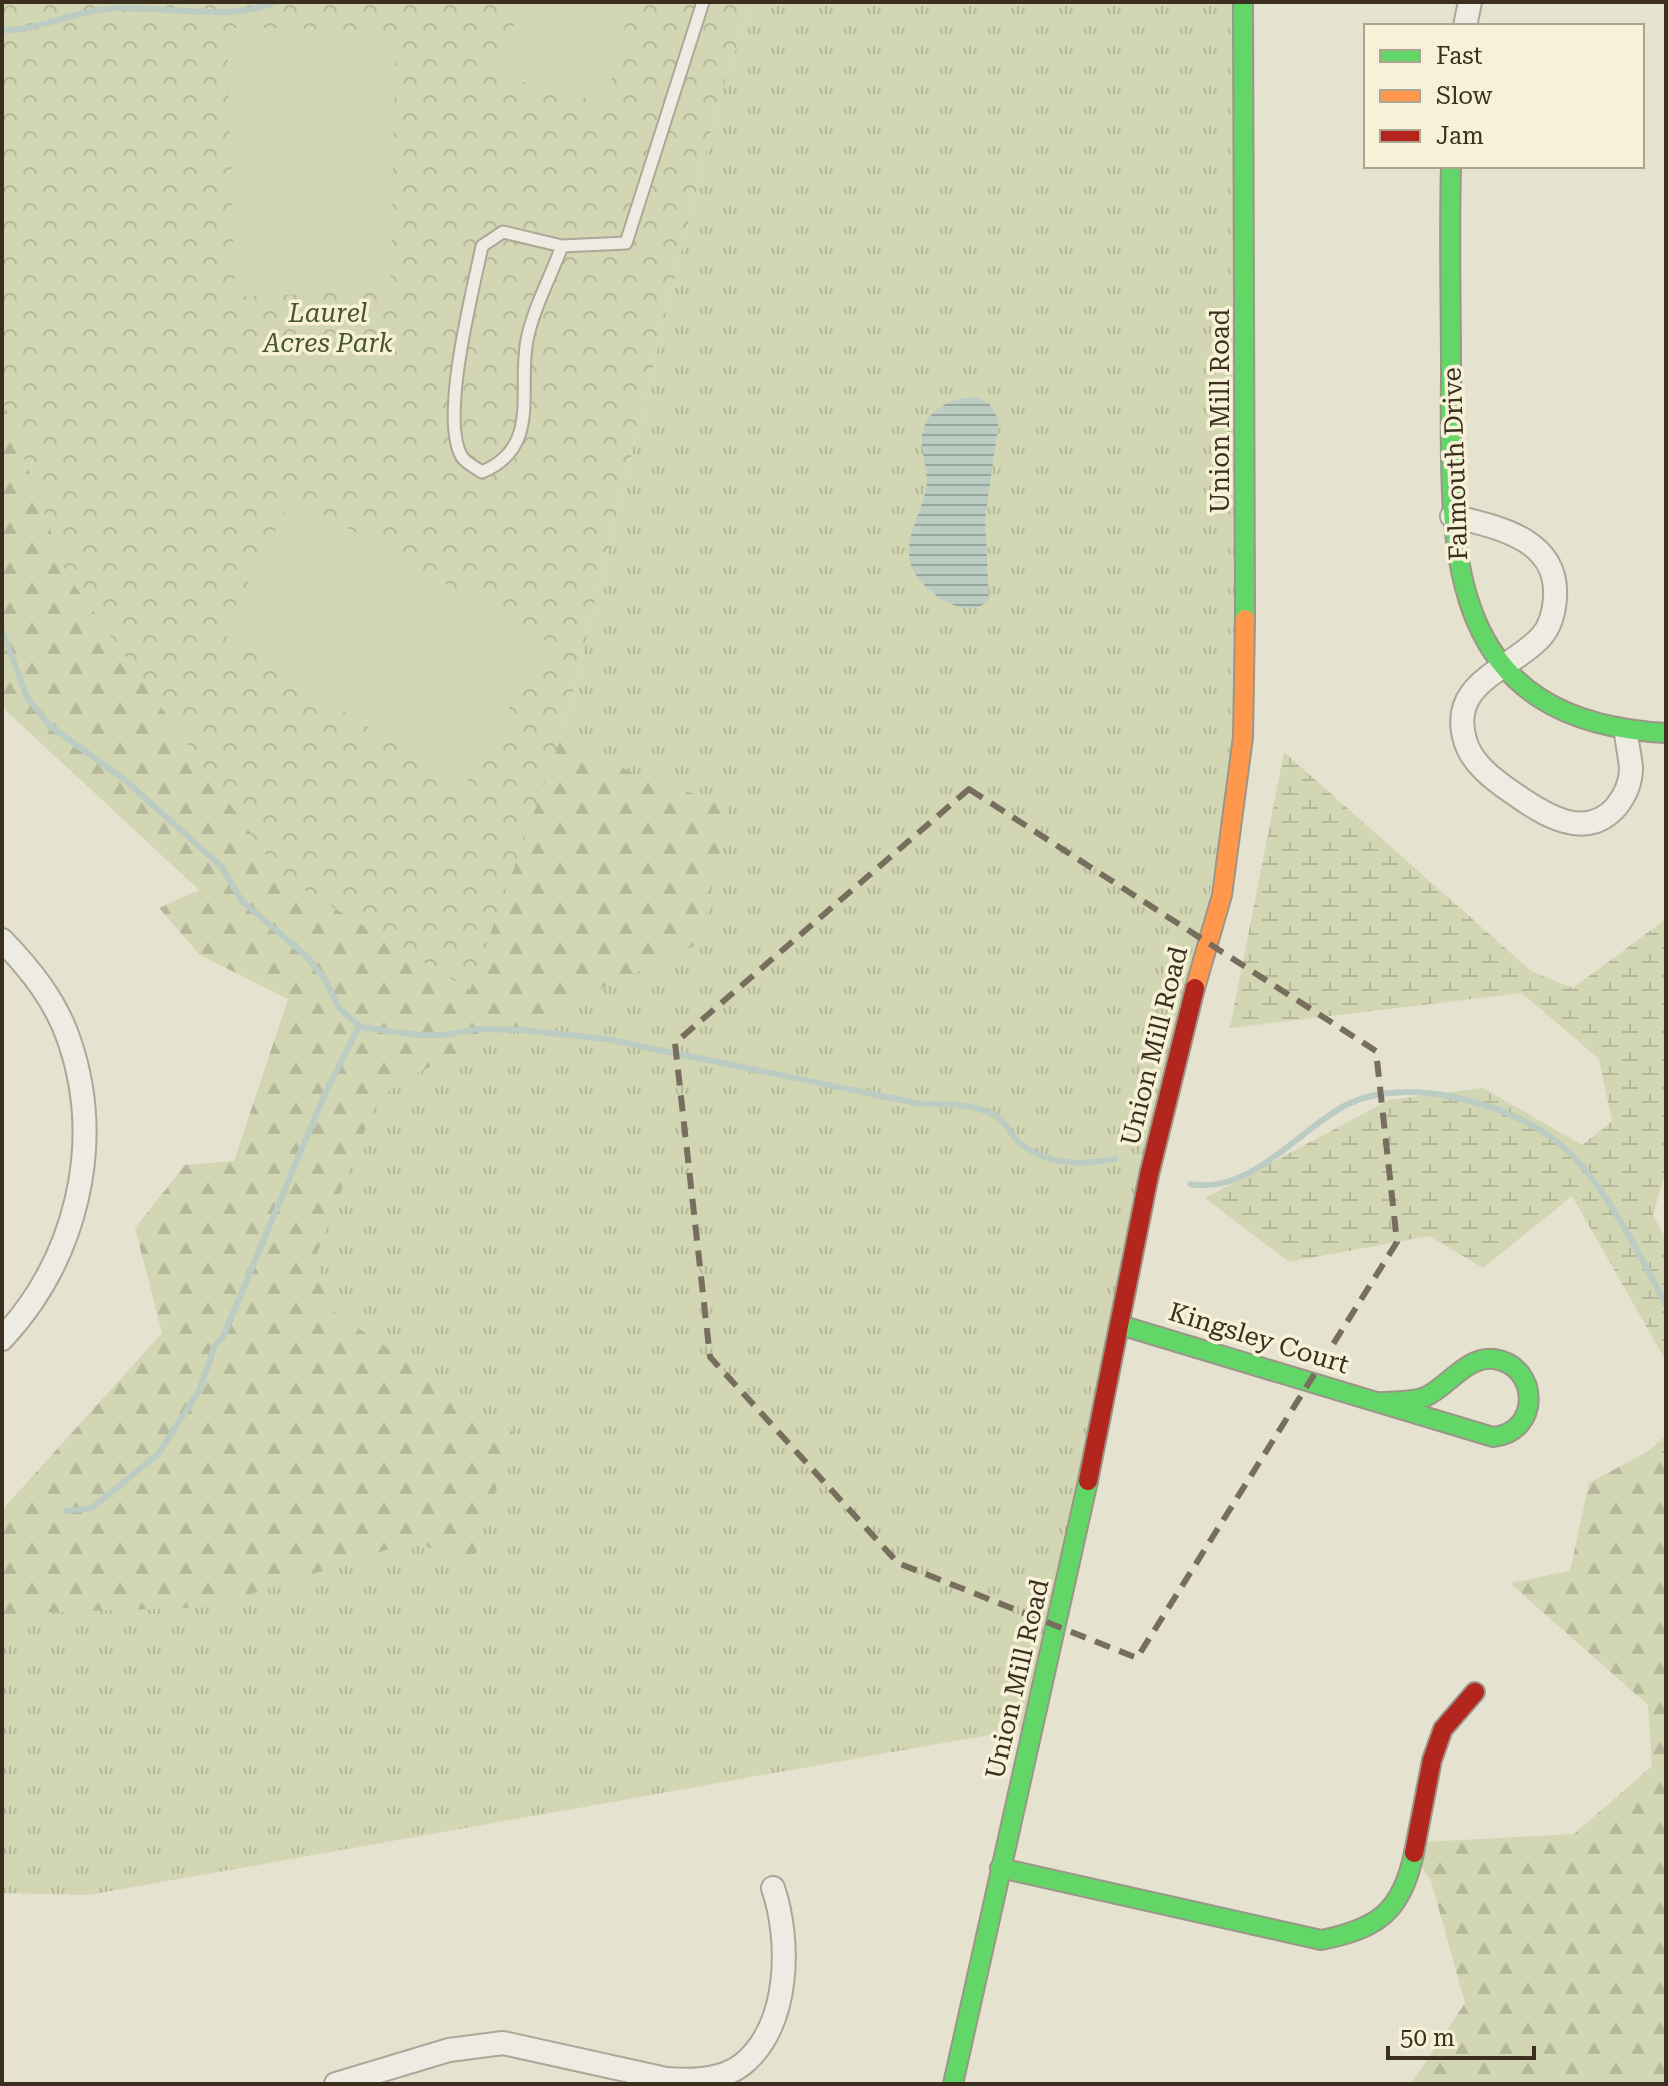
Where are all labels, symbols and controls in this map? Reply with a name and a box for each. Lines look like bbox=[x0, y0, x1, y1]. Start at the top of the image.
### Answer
legend bbox=[1364, 24, 1644, 168]
text: Fast bbox=[1436, 42, 1483, 70]
text: Slow bbox=[1436, 82, 1493, 110]
text: Jam bbox=[1436, 122, 1484, 150]
park label: Laurel Acres Park bbox=[261, 298, 394, 358]
street label: Union Mill Road bbox=[1205, 309, 1235, 513]
street label: Falmouth Drive bbox=[1437, 367, 1473, 561]
street label: Union Mill Road bbox=[1115, 943, 1193, 1149]
street label: Kingsley Court bbox=[1165, 1296, 1353, 1380]
street label: Union Mill Road bbox=[979, 1576, 1055, 1782]
scale bar bbox=[1388, 2010, 1534, 2060]
text: 50 m bbox=[1400, 2024, 1455, 2052]

